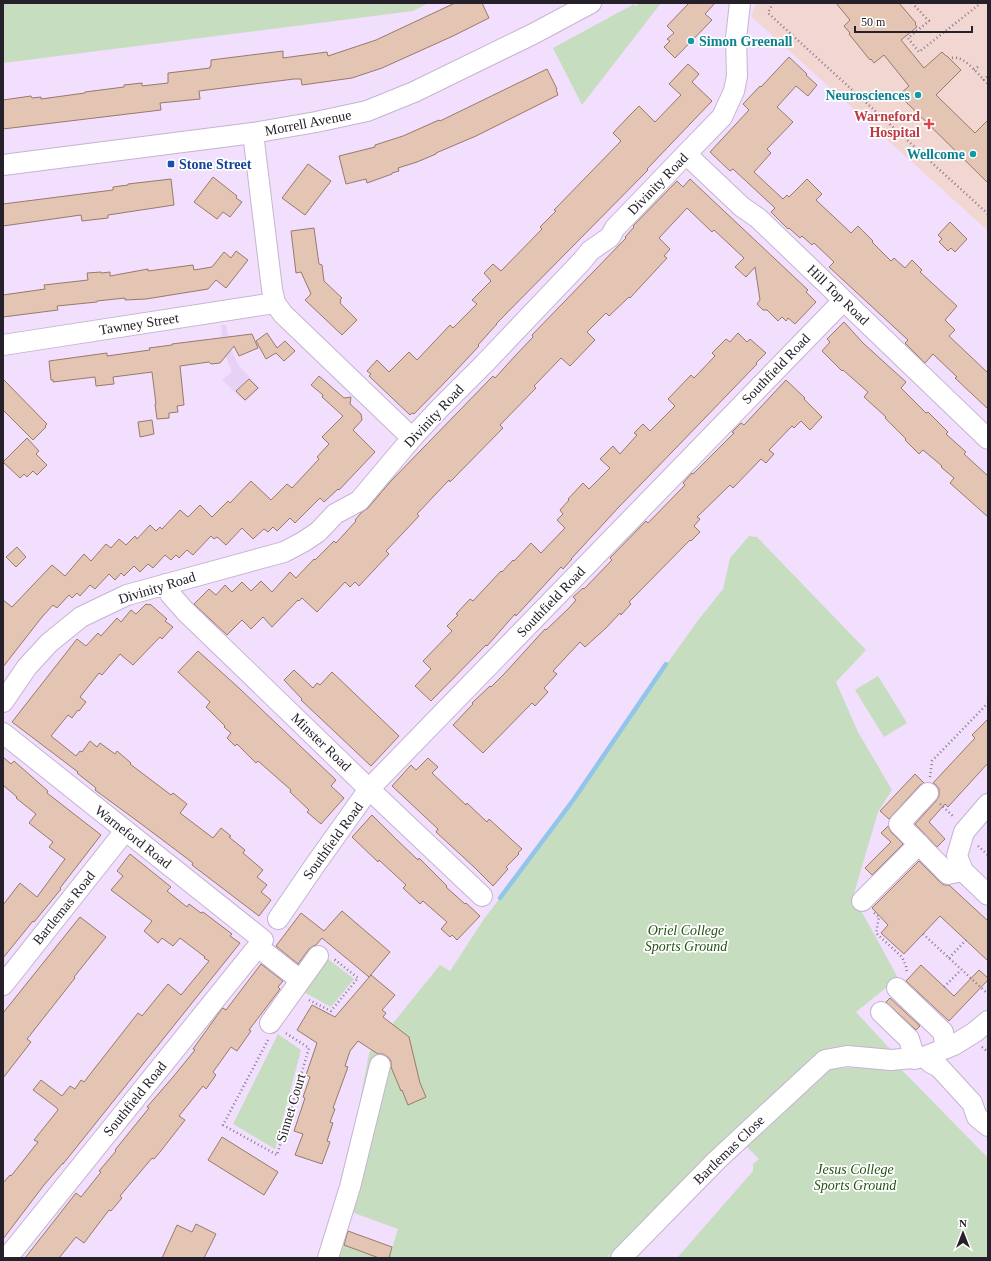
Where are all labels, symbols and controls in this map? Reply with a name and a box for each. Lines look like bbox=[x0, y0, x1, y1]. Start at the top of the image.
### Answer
scale bar bbox=[855, 8, 972, 34]
text: 50 m bbox=[861, 15, 886, 29]
place label: Simon Greenall bbox=[699, 34, 793, 49]
marker: Simon Greenall bbox=[686, 36, 696, 46]
place label: Neurosciences bbox=[826, 88, 911, 103]
marker: Neurosciences bbox=[913, 90, 923, 100]
street label: Morrell Avenue bbox=[263, 107, 353, 139]
place label: Warneford Hospital bbox=[854, 109, 920, 140]
marker: Warneford Hospital bbox=[923, 118, 935, 130]
place label: Wellcome bbox=[907, 147, 965, 162]
marker: Wellcome bbox=[968, 149, 978, 159]
street label: Divinity Road bbox=[625, 150, 691, 218]
place label: Stone Street bbox=[179, 157, 252, 172]
marker: Stone Street bbox=[166, 159, 176, 169]
street label: Hill Top Road bbox=[804, 262, 872, 328]
street label: Tawney Street bbox=[98, 310, 180, 338]
street label: Southfield Road bbox=[739, 331, 813, 407]
street label: Divinity Road bbox=[401, 382, 467, 450]
street label: Southfield Road bbox=[514, 564, 588, 640]
street label: Divinity Road bbox=[117, 569, 197, 607]
street label: Minster Road bbox=[288, 710, 354, 774]
street label: Southfield Road bbox=[300, 800, 366, 882]
street label: Warneford Road bbox=[92, 803, 174, 871]
street label: Bartlemas Road bbox=[30, 868, 98, 948]
park label: Oriel College Sports Ground bbox=[645, 923, 728, 954]
street label: Southfield Road bbox=[100, 1059, 170, 1139]
street label: Sinnet Court bbox=[273, 1072, 309, 1144]
street label: Bartlemas Close bbox=[691, 1113, 767, 1187]
park label: Jesus College Sports Ground bbox=[814, 1162, 897, 1193]
north arrow bbox=[943, 1213, 983, 1253]
text: N bbox=[959, 1217, 967, 1229]

